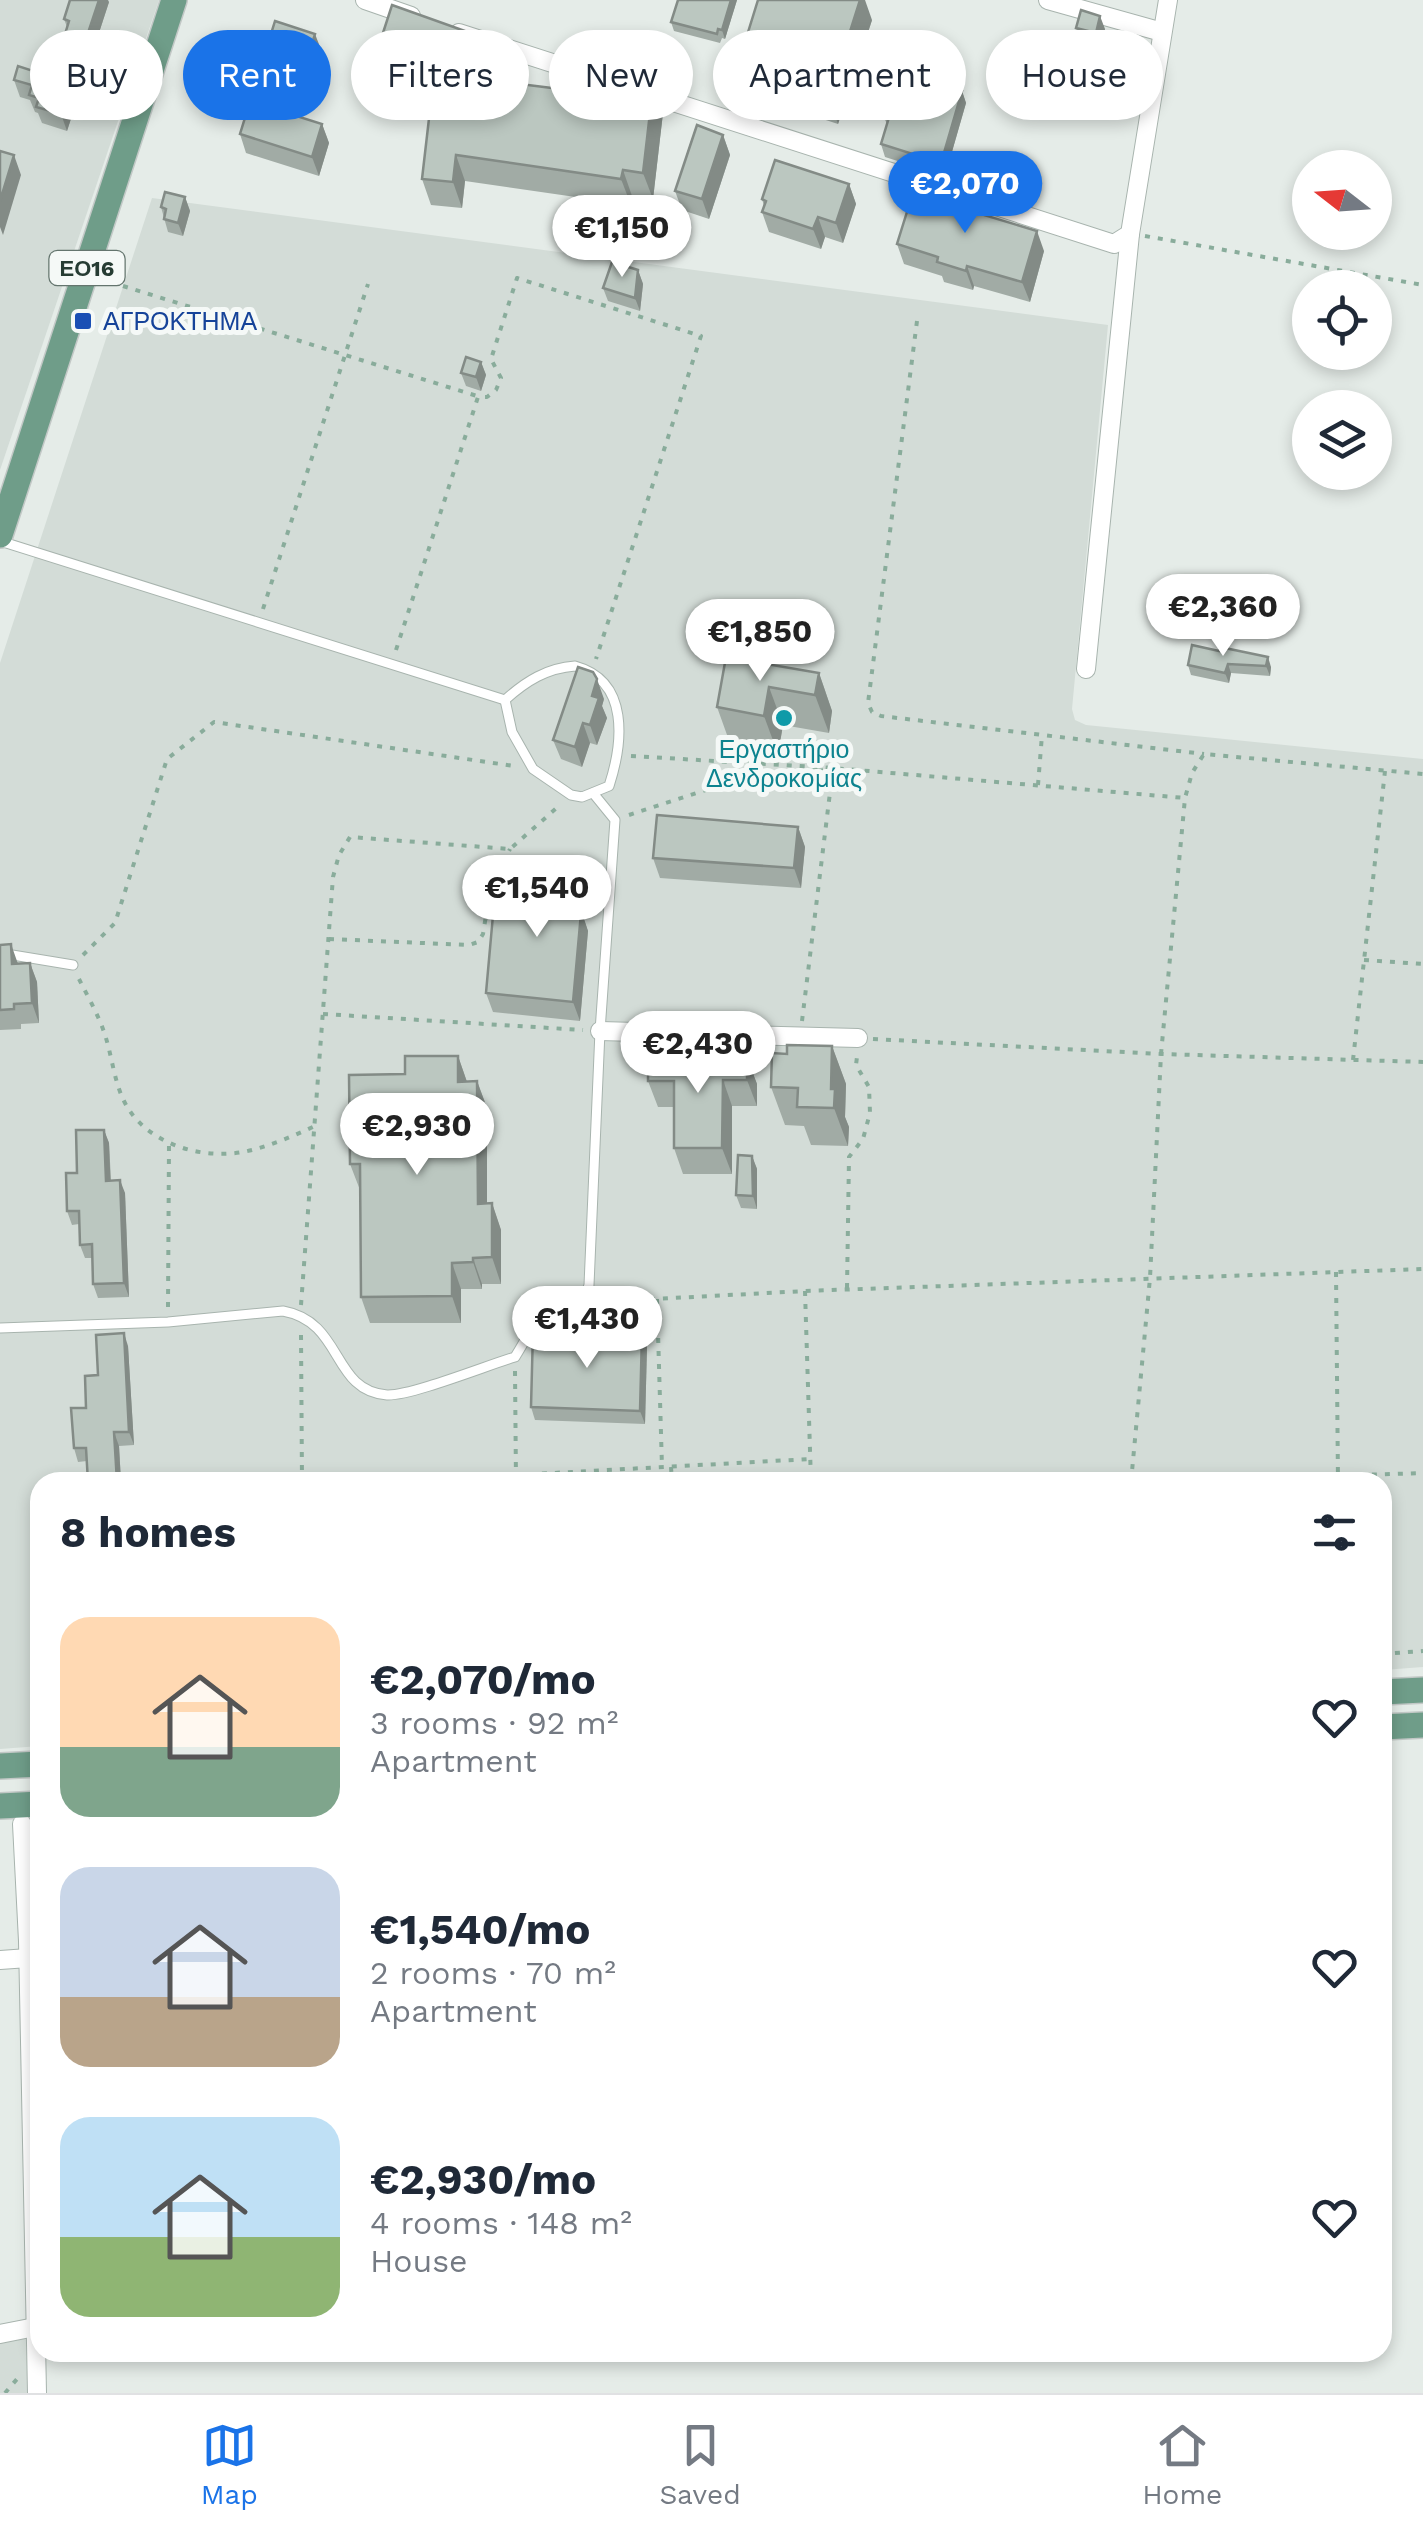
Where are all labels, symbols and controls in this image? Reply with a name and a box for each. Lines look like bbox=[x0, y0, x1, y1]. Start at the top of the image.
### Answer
chip: Buy bbox=[30, 30, 163, 120]
chip: Rent bbox=[183, 30, 331, 120]
chip: Filters bbox=[351, 30, 529, 120]
chip: New bbox=[549, 30, 693, 120]
chip: Apartment bbox=[713, 30, 966, 120]
chip: House bbox=[986, 30, 1163, 120]
north arrow bbox=[1292, 150, 1392, 250]
map controls bbox=[1292, 150, 1392, 490]
pin: €2,070 bbox=[884, 151, 1046, 236]
text: €2,070 bbox=[910, 164, 1020, 202]
pin: €1,150 bbox=[541, 195, 703, 280]
text: €1,150 bbox=[574, 208, 670, 246]
road number: ΕΟ16 bbox=[49, 251, 124, 285]
button: locate bbox=[1292, 270, 1392, 370]
place label: ΑΓΡΟΚΤΗΜΑ bbox=[103, 307, 257, 336]
marker: ΑΓΡΟΚΤΗΜΑ bbox=[72, 310, 94, 332]
button: layers bbox=[1292, 390, 1392, 490]
pin: €2,360 bbox=[1142, 574, 1304, 659]
text: €2,360 bbox=[1168, 587, 1278, 625]
pin: €1,850 bbox=[679, 599, 841, 684]
text: €1,850 bbox=[708, 612, 812, 650]
marker: Εργαστήριο Δενδροκομίας bbox=[773, 707, 795, 729]
place label: Εργαστήριο Δενδροκομίας bbox=[706, 735, 862, 793]
pin: €1,540 bbox=[456, 855, 618, 940]
text: €1,540 bbox=[484, 868, 590, 906]
pin: €2,430 bbox=[617, 1011, 779, 1096]
text: €2,430 bbox=[643, 1024, 753, 1062]
pin: €2,930 bbox=[336, 1093, 498, 1178]
text: €2,930 bbox=[362, 1106, 472, 1144]
pin: €1,430 bbox=[506, 1286, 668, 1371]
text: €1,430 bbox=[534, 1299, 640, 1337]
icon: filters bbox=[1307, 1505, 1362, 1560]
text: 8 homes bbox=[60, 1508, 236, 1557]
text: €2,070/mo bbox=[370, 1655, 596, 1704]
icon: home bbox=[140, 1657, 260, 1777]
icon: heart bbox=[1307, 1690, 1362, 1745]
text: 3 rooms · 92 m² bbox=[370, 1704, 618, 1742]
text: Apartment bbox=[370, 1742, 537, 1780]
text: €1,540/mo bbox=[370, 1905, 590, 1954]
icon: home bbox=[140, 1907, 260, 2027]
icon: heart bbox=[1307, 1940, 1362, 1995]
text: 2 rooms · 70 m² bbox=[370, 1954, 616, 1992]
text: Apartment bbox=[370, 1992, 537, 2030]
text: €2,930/mo bbox=[370, 2155, 596, 2204]
icon: home bbox=[140, 2157, 260, 2277]
icon: heart bbox=[1307, 2190, 1362, 2245]
text: 4 rooms · 148 m² bbox=[370, 2204, 632, 2242]
text: House bbox=[370, 2242, 468, 2280]
tab: Map bbox=[201, 2418, 258, 2511]
tab: Saved bbox=[659, 2418, 741, 2511]
tab: Home bbox=[1142, 2418, 1222, 2511]

